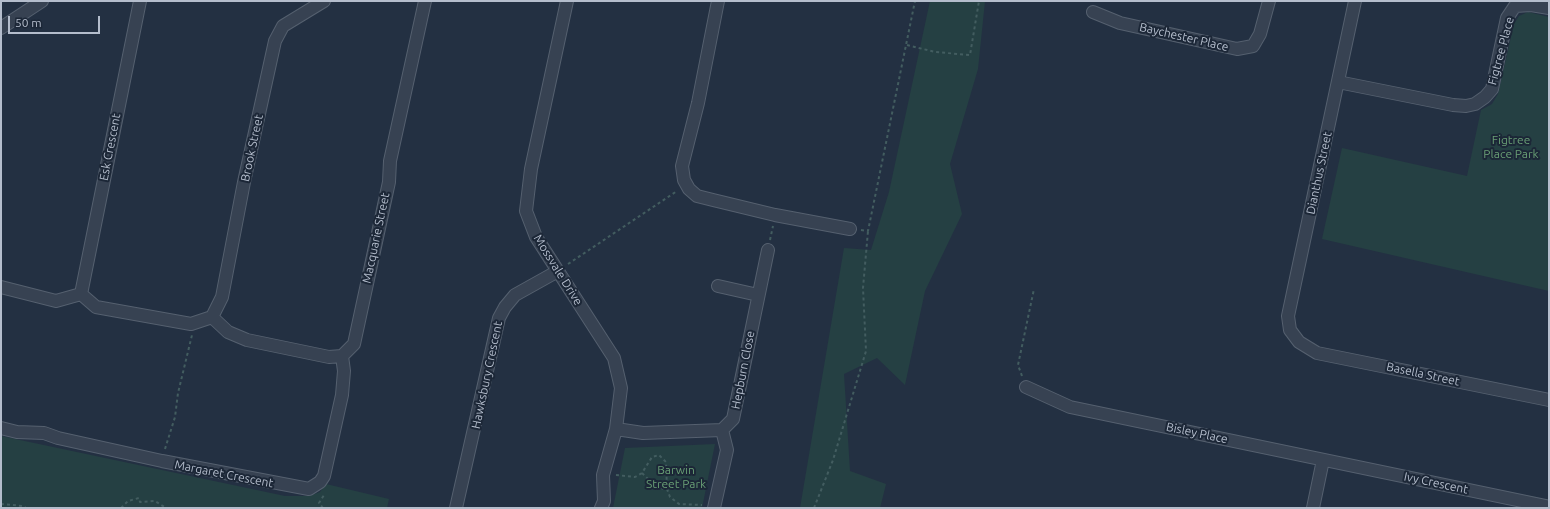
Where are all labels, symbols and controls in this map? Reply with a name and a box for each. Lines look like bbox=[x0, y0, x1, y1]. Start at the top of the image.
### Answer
scale bar bbox=[10, 8, 102, 34]
street label: Figtree Place bbox=[1485, 15, 1517, 87]
text: 50 m bbox=[15, 16, 42, 29]
street label: Baychester Place bbox=[1138, 20, 1230, 54]
street label: Esk Crescent bbox=[96, 112, 124, 182]
street label: Brook Street bbox=[238, 113, 266, 183]
street label: Dianthus Street bbox=[1303, 130, 1335, 216]
park label: Figtree Place Park bbox=[1483, 133, 1539, 161]
street label: Macquarie Street bbox=[359, 191, 393, 285]
street label: Mossvale Drive bbox=[530, 232, 586, 308]
street label: Hawksbury Crescent bbox=[469, 320, 505, 430]
street label: Hepburn Close bbox=[728, 330, 758, 410]
street label: Basella Street bbox=[1385, 359, 1461, 389]
street label: Bisley Place bbox=[1165, 419, 1229, 447]
street label: Margaret Crescent bbox=[173, 457, 275, 491]
park label: Barwin Street Park bbox=[646, 463, 706, 491]
street label: Ivy Crescent bbox=[1403, 469, 1469, 497]

